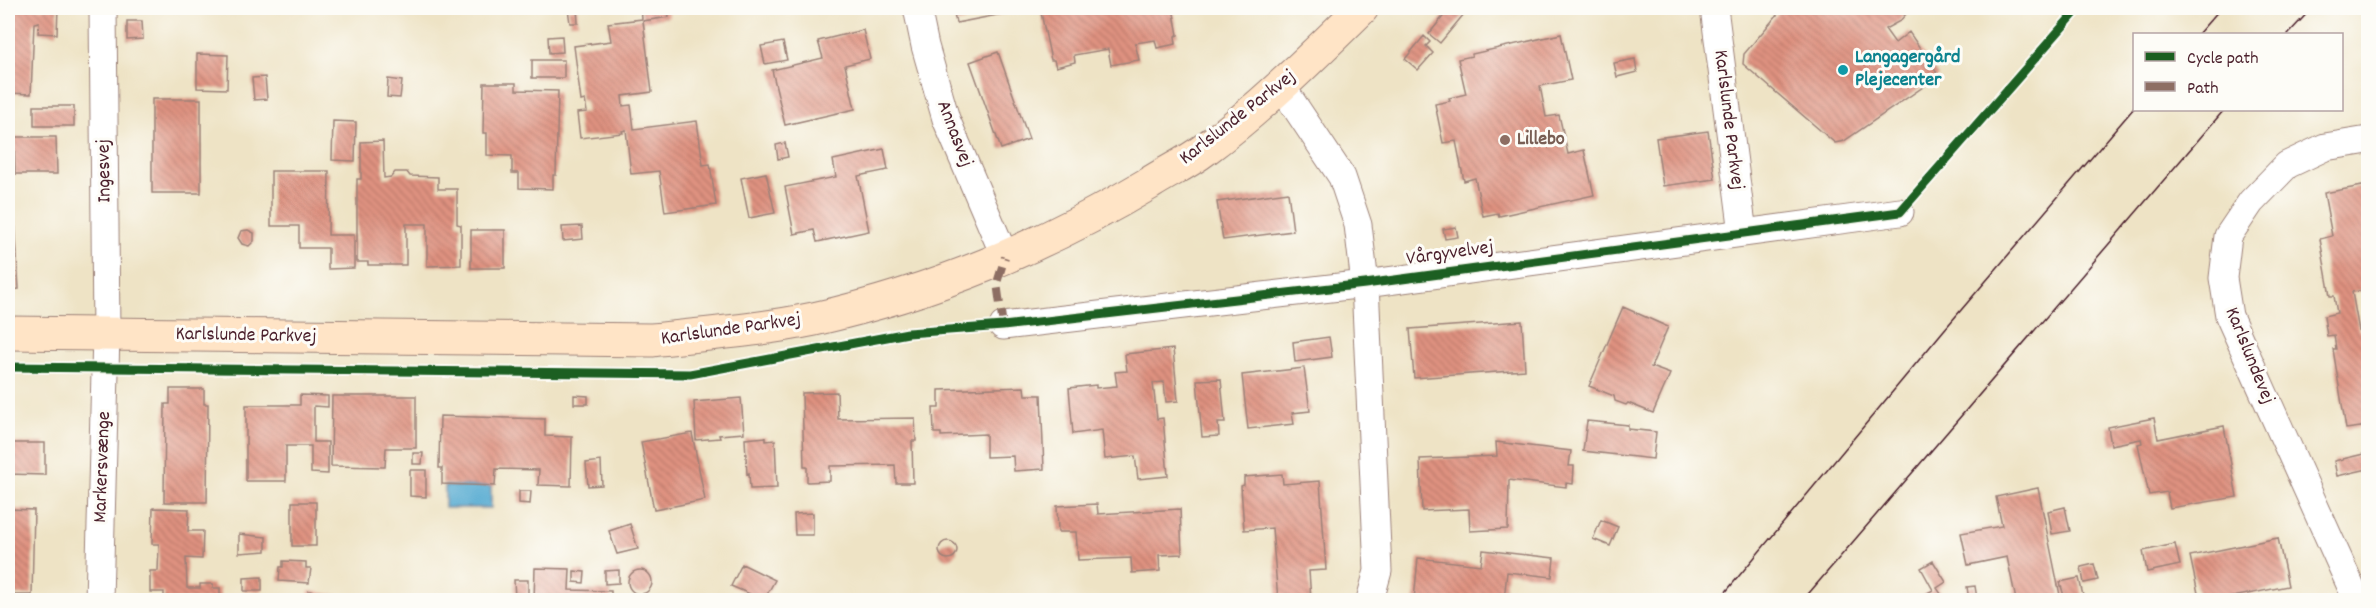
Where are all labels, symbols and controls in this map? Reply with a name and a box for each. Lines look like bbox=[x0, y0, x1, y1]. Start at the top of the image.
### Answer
legend bbox=[2133, 33, 2343, 111]
place label: Langagergård Plejecenter bbox=[1855, 44, 1960, 95]
text: Cycle path bbox=[2187, 47, 2258, 72]
street label: Karlslunde Parkvej bbox=[1706, 48, 1750, 192]
marker: Langagergård Plejecenter bbox=[1836, 63, 1850, 77]
street label: Karlslunde Parkvej bbox=[1174, 64, 1302, 172]
text: Path bbox=[2187, 77, 2219, 102]
street label: Annasvej bbox=[928, 96, 980, 172]
place label: Lillebo bbox=[1517, 126, 1565, 154]
marker: Lillebo bbox=[1498, 133, 1512, 147]
street label: Ingesvej bbox=[90, 139, 120, 203]
street label: Vårgyvelvej bbox=[1404, 234, 1496, 274]
street label: Karlslundevej bbox=[2217, 303, 2281, 409]
street label: Karlslunde Parkvej bbox=[659, 306, 803, 354]
street label: Karlslunde Parkvej bbox=[175, 321, 317, 351]
street label: Markersvænge bbox=[87, 411, 119, 523]

